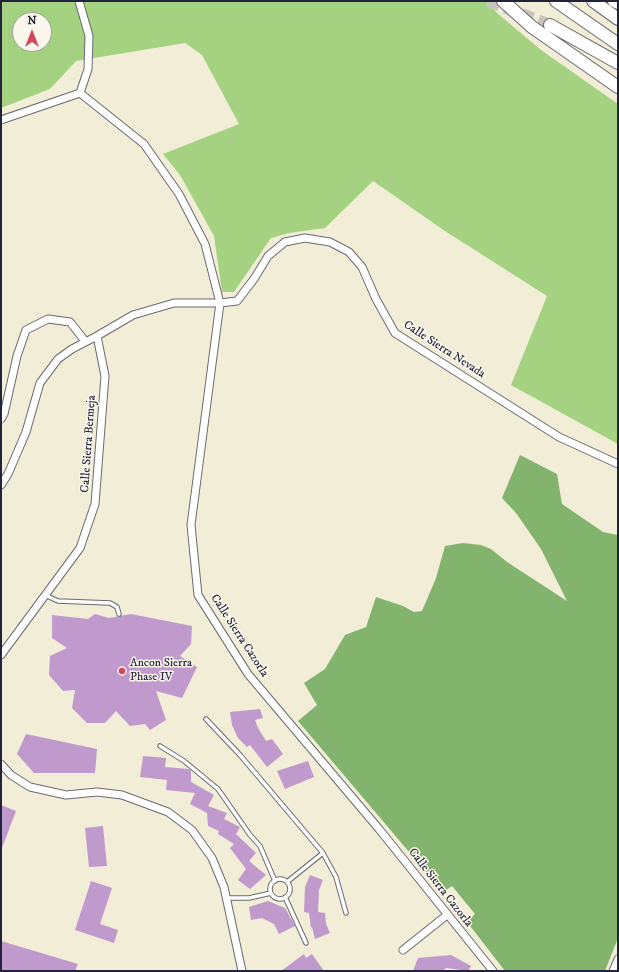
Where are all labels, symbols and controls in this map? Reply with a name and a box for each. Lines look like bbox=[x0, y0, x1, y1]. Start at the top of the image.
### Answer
north arrow bbox=[12, 12, 52, 52]
text: N bbox=[27, 14, 37, 28]
street label: Calle Sierra Nevada bbox=[400, 318, 488, 382]
street label: Calle Sierra Bermeja bbox=[78, 395, 100, 493]
street label: Calle Sierra Cazorla bbox=[207, 592, 271, 680]
place label: Ancon Sierra Phase IV bbox=[130, 657, 192, 685]
marker: Ancon Sierra Phase IV bbox=[117, 666, 127, 676]
street label: Calle Sierra Cazorla bbox=[405, 846, 475, 930]

